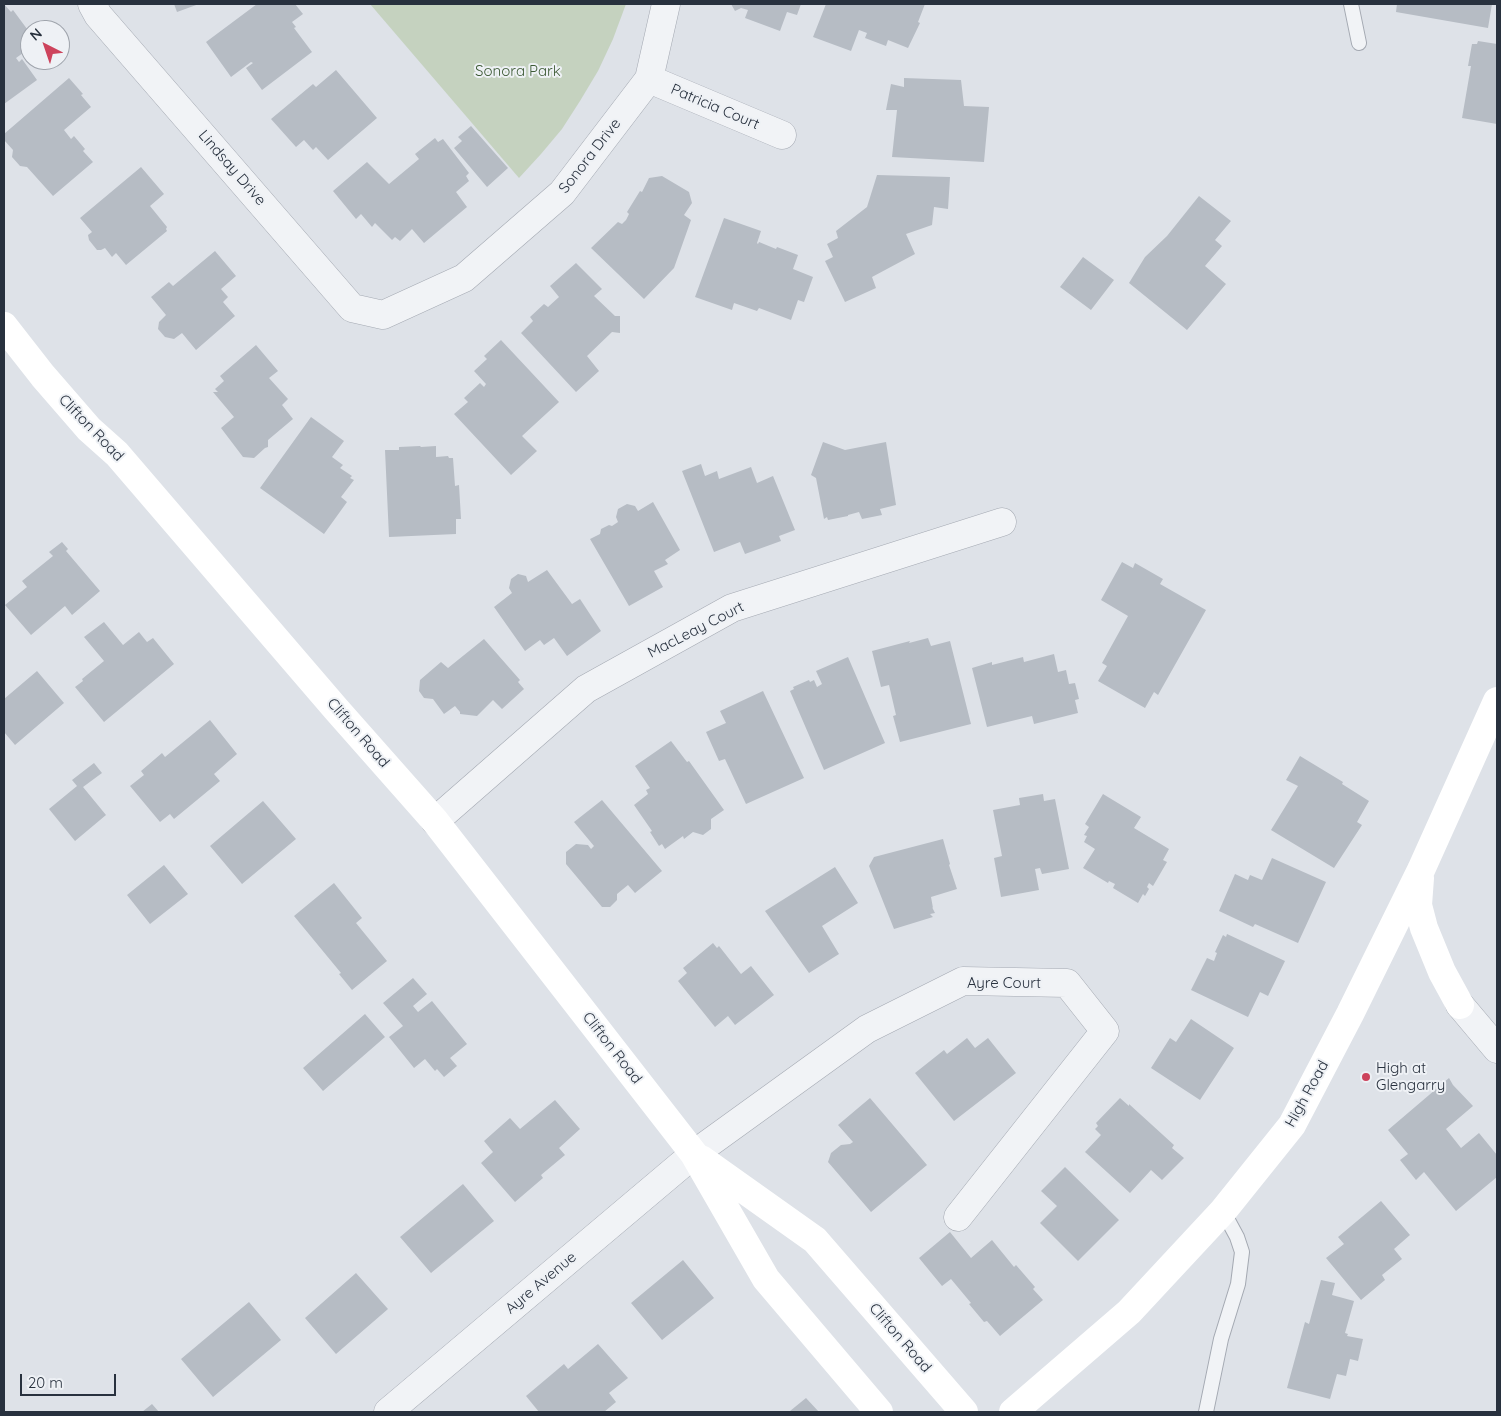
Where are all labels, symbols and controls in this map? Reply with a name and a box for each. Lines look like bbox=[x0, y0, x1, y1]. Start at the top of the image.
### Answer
north arrow bbox=[20, 20, 70, 70]
text: N bbox=[26, 24, 46, 45]
park label: Sonora Park bbox=[475, 62, 561, 80]
street label: Patricia Court bbox=[668, 80, 762, 134]
street label: Sonora Drive bbox=[555, 115, 625, 197]
street label: Lindsay Drive bbox=[194, 127, 270, 209]
street label: Clifton Road bbox=[55, 391, 127, 465]
street label: MacLeay Court bbox=[645, 598, 747, 662]
street label: Clifton Road bbox=[323, 695, 393, 771]
street label: Ayre Court bbox=[967, 974, 1041, 992]
street label: Clifton Road bbox=[578, 1009, 646, 1087]
street label: High Road bbox=[1281, 1058, 1333, 1130]
place label: High at Glengarry bbox=[1376, 1059, 1445, 1094]
marker: High at Glengarry bbox=[1360, 1071, 1372, 1083]
street label: Ayre Avenue bbox=[502, 1248, 580, 1318]
street label: Clifton Road bbox=[865, 1300, 935, 1376]
scale bar bbox=[22, 1364, 119, 1396]
text: 20 m bbox=[28, 1373, 63, 1392]

